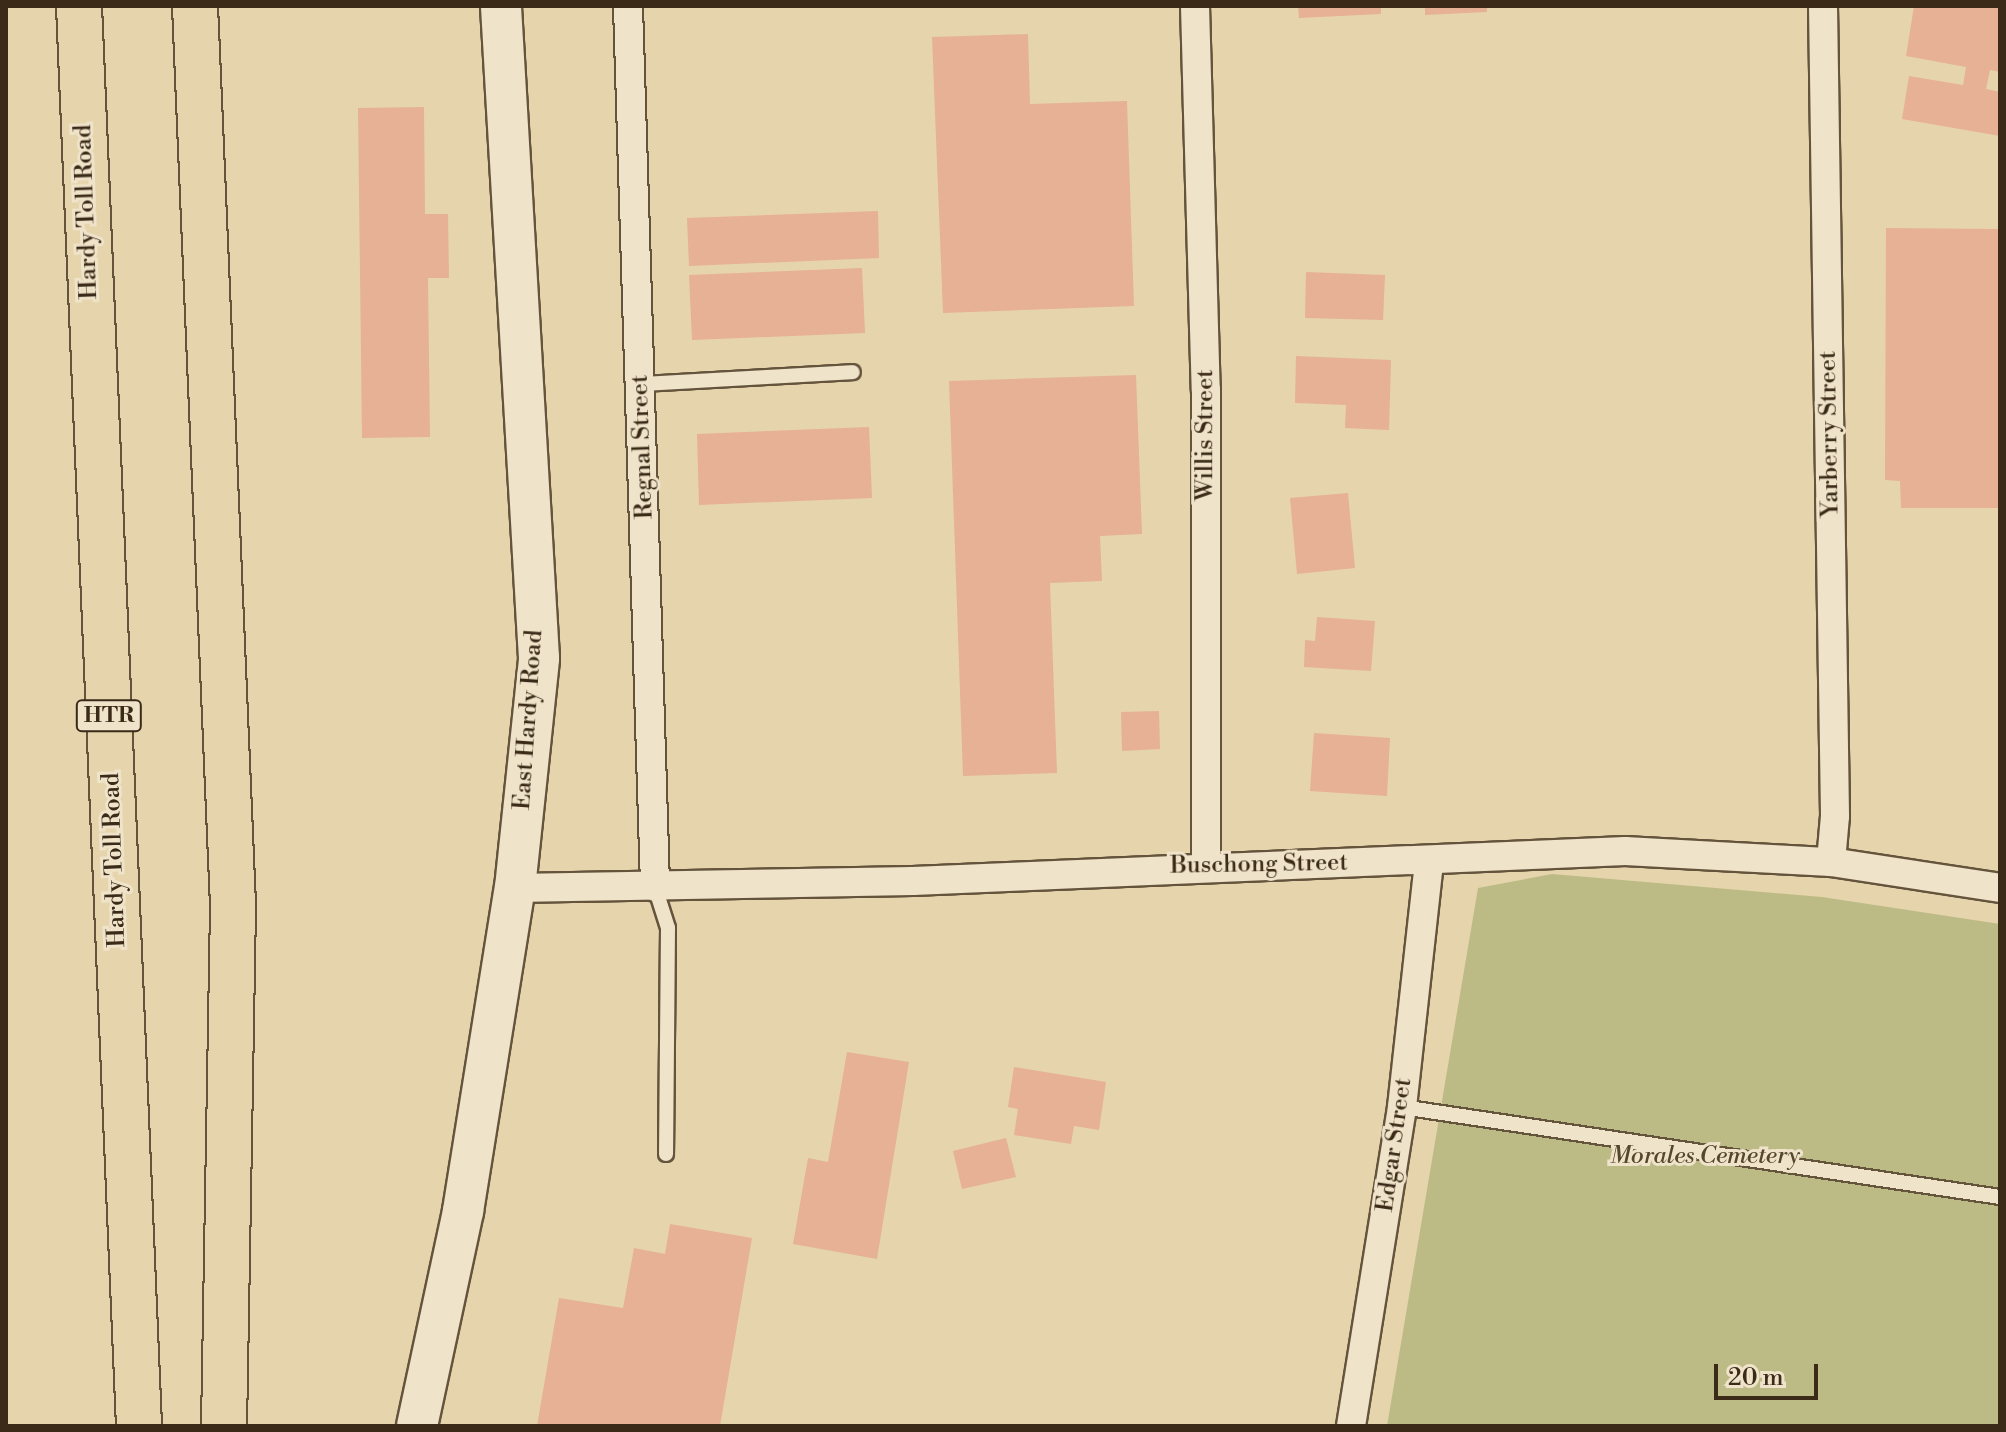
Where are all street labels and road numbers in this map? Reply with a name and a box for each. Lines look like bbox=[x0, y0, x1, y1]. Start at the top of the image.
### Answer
street label: Hardy Toll Road bbox=[70, 124, 104, 300]
street label: Yarberry Street bbox=[1814, 351, 1846, 517]
street label: Willis Street bbox=[1192, 369, 1220, 501]
street label: Regnal Street bbox=[626, 374, 660, 520]
street label: East Hardy Road bbox=[508, 629, 550, 811]
road number: HTR bbox=[75, 698, 143, 734]
street label: Hardy Toll Road bbox=[98, 772, 132, 948]
street label: Buschong Street bbox=[1170, 849, 1348, 881]
street label: Edgar Street bbox=[1371, 1076, 1419, 1214]

